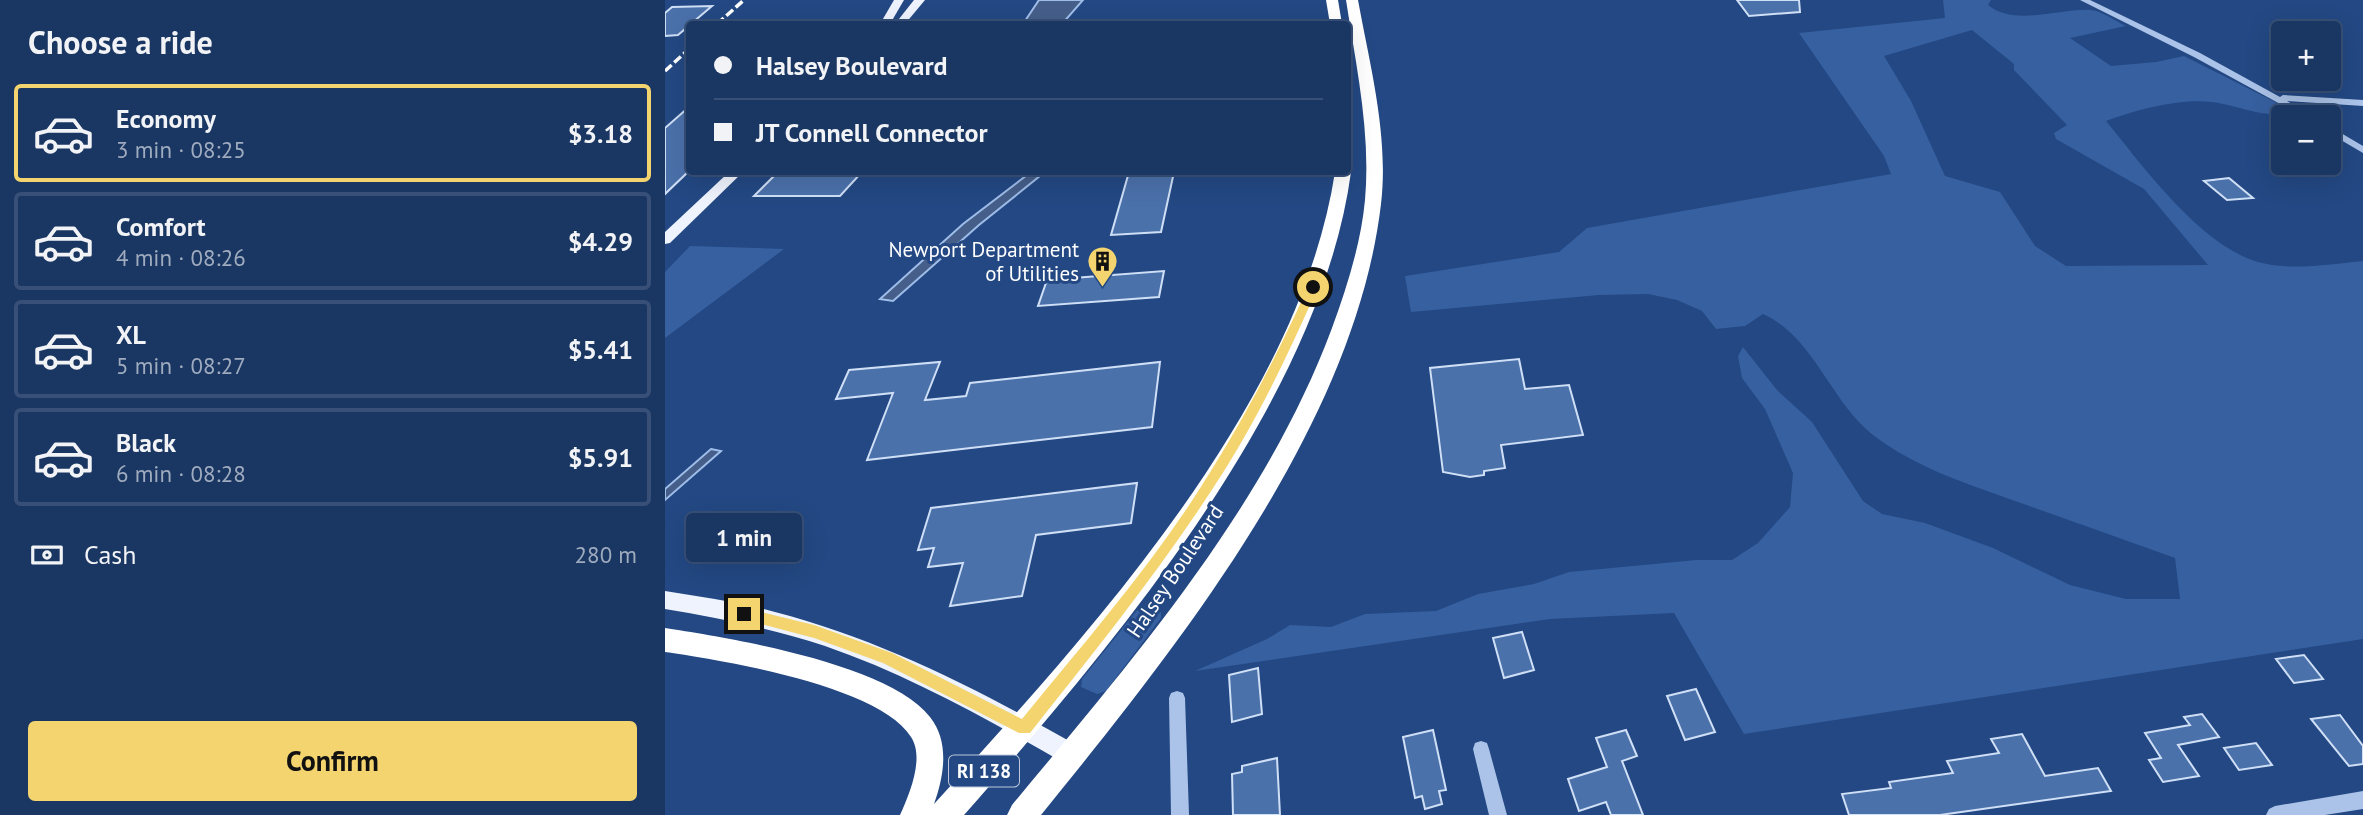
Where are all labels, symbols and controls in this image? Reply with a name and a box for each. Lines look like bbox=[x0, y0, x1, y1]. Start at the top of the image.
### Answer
text: Choose a ride bbox=[28, 21, 213, 63]
map controls bbox=[2271, 21, 2341, 175]
button: + bbox=[2271, 21, 2341, 91]
text: Halsey Boulevard bbox=[756, 49, 948, 82]
icon: car bbox=[32, 102, 95, 165]
text: Economy bbox=[116, 102, 216, 135]
button: − bbox=[2271, 105, 2341, 175]
text: JT Connell Connector bbox=[756, 116, 988, 149]
text: $3.18 bbox=[568, 117, 633, 150]
text: 3 min · 08:25 bbox=[116, 135, 246, 164]
icon: car bbox=[32, 210, 95, 273]
text: Comfort bbox=[116, 210, 206, 243]
text: $4.29 bbox=[568, 225, 633, 258]
place label: Newport Department of Utilities bbox=[888, 236, 1079, 287]
text: 4 min · 08:26 bbox=[116, 243, 246, 272]
building icon: Newport Department of Utilities bbox=[1085, 244, 1119, 288]
route start bbox=[1297, 271, 1329, 303]
icon: car bbox=[32, 318, 95, 381]
text: XL bbox=[116, 318, 146, 351]
text: $5.41 bbox=[568, 333, 633, 366]
text: 5 min · 08:27 bbox=[116, 351, 246, 380]
icon: car bbox=[32, 426, 95, 489]
text: Black bbox=[116, 426, 176, 459]
text: $5.91 bbox=[568, 441, 633, 474]
text: 6 min · 08:28 bbox=[116, 459, 246, 488]
street label: Halsey Boulevard bbox=[1121, 499, 1229, 643]
callout: 1 min bbox=[686, 512, 802, 562]
text: 1 min bbox=[716, 523, 772, 552]
icon: cash bbox=[28, 536, 66, 574]
text: Cash bbox=[84, 538, 136, 571]
text: 280 m bbox=[575, 540, 637, 569]
route end bbox=[728, 598, 760, 630]
button: Confirm bbox=[28, 721, 637, 801]
road number: RI 138 bbox=[949, 756, 1019, 786]

